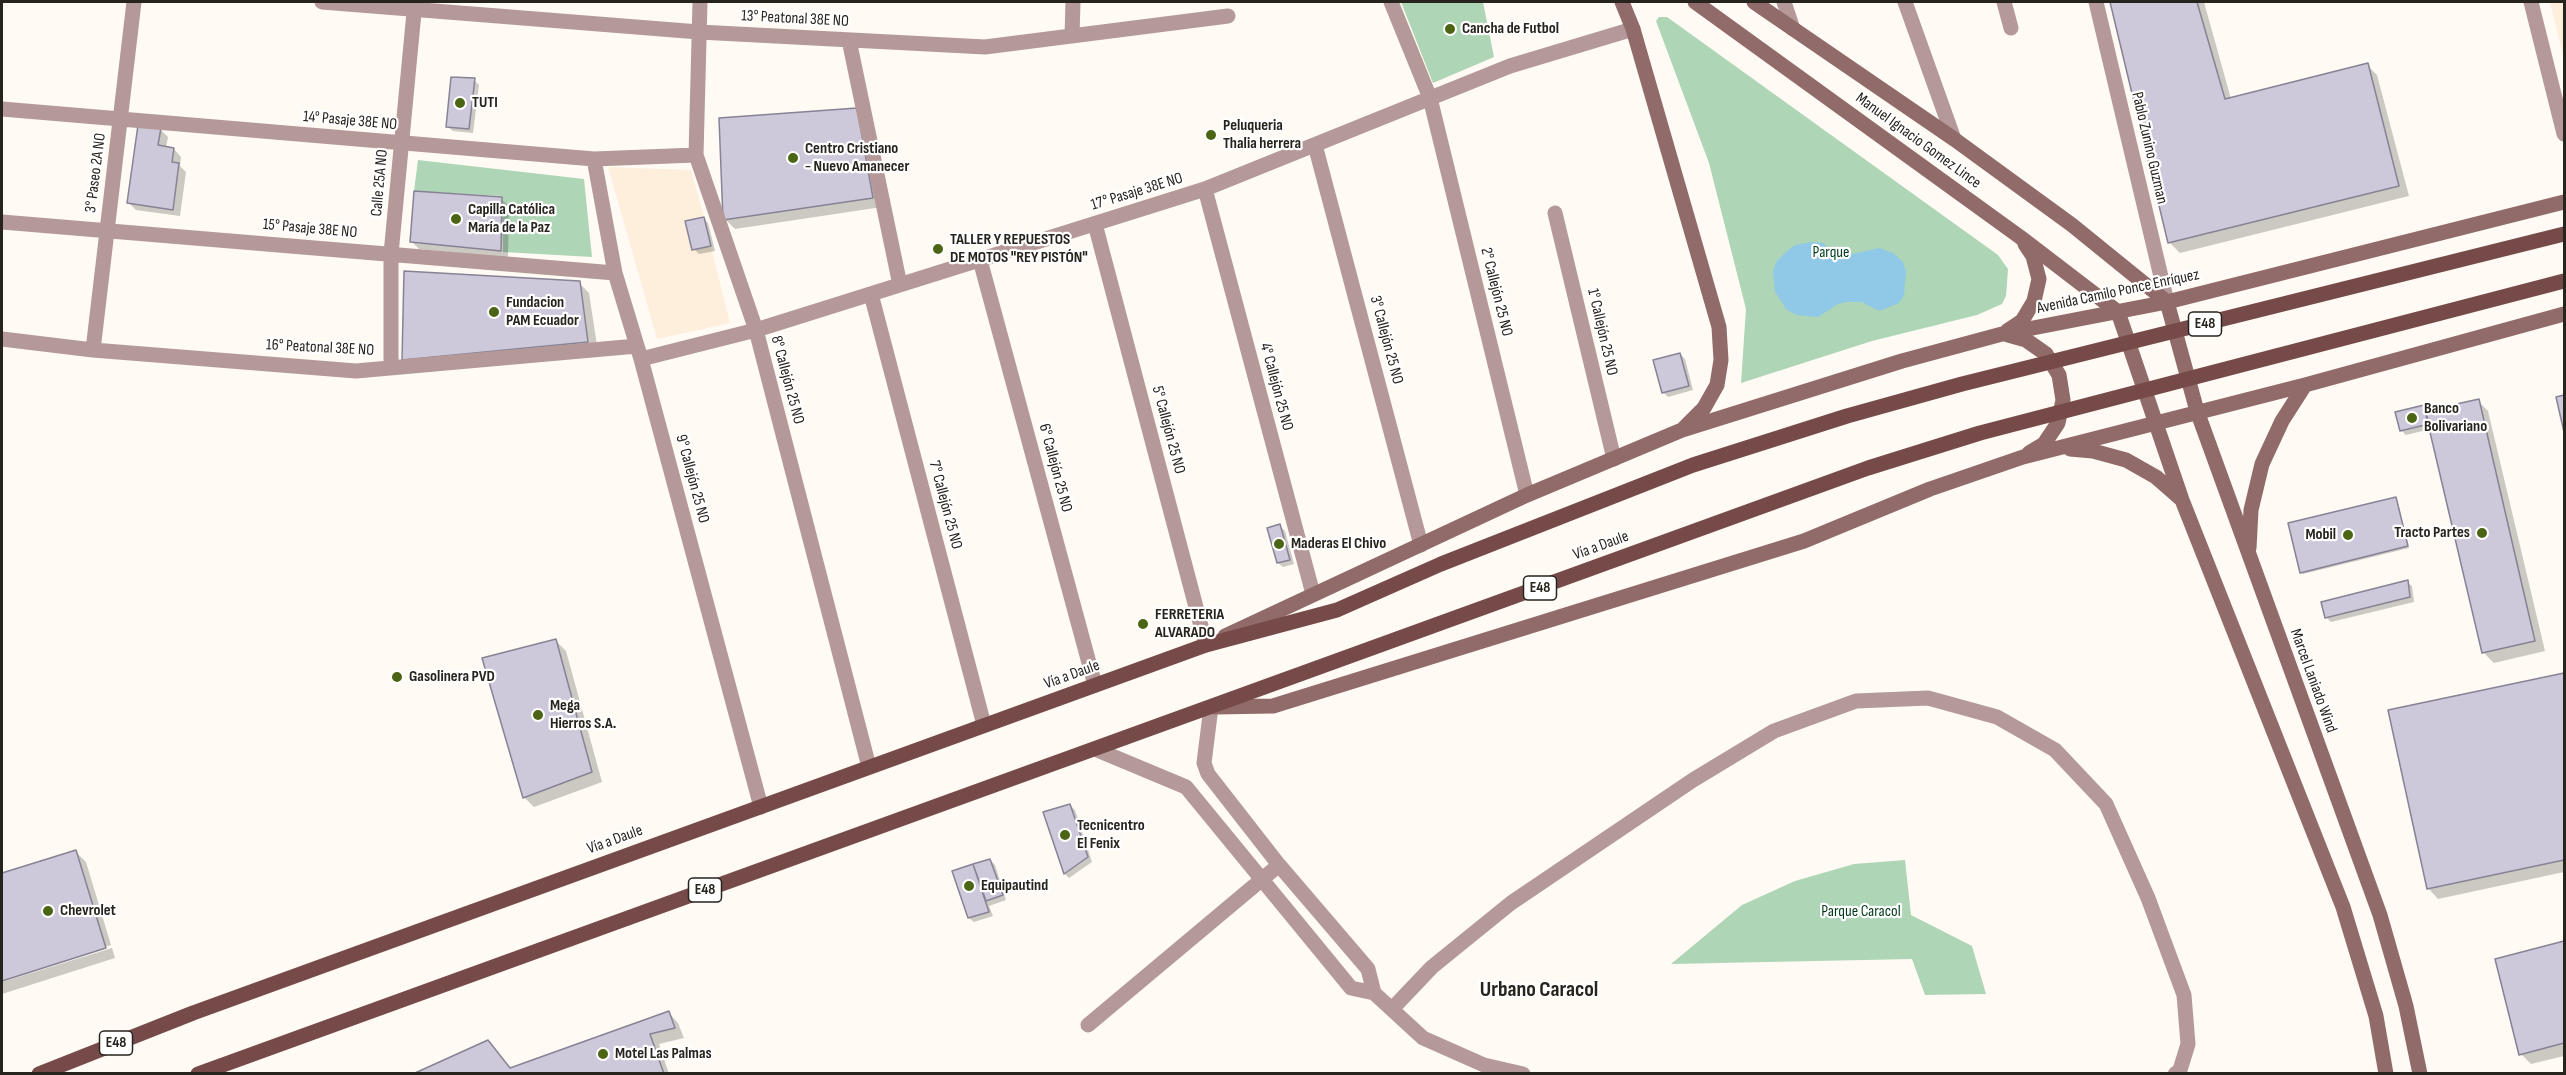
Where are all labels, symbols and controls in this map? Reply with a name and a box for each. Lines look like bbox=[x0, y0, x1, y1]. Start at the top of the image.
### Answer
street label: 13° Peatonal 38E NO bbox=[741, 7, 849, 31]
place label: Cancha de Futbol bbox=[1462, 19, 1559, 39]
marker: Cancha de Futbol bbox=[1443, 22, 1457, 36]
street label: Manuel Ignacio Gomez Lince bbox=[1851, 89, 1985, 193]
street label: Pablo Zunino Guzman bbox=[2127, 90, 2171, 206]
place label: TUTI bbox=[472, 93, 498, 113]
marker: TUTI bbox=[453, 96, 467, 110]
street label: 14° Pasaje 38E NO bbox=[302, 107, 398, 135]
place label: Peluqueria Thalia herrera bbox=[1223, 116, 1301, 154]
marker: Peluqueria Thalia herrera bbox=[1204, 128, 1218, 142]
street label: 3° Paseo 2A NO bbox=[82, 132, 110, 214]
place label: Centro Cristiano - Nuevo Amanecer bbox=[805, 139, 909, 177]
street label: Calle 25A NO bbox=[368, 149, 392, 217]
marker: Centro Cristiano - Nuevo Amanecer bbox=[786, 151, 800, 165]
street label: 17° Pasaje 38E NO bbox=[1089, 169, 1185, 215]
place label: Capilla Católica María de la Paz bbox=[468, 200, 555, 238]
marker: Capilla Católica María de la Paz bbox=[449, 212, 463, 226]
street label: 15° Pasaje 38E NO bbox=[262, 215, 358, 243]
place label: TALLER Y REPUESTOS DE MOTOS "REY PISTÓN" bbox=[950, 230, 1088, 268]
marker: TALLER Y REPUESTOS DE MOTOS "REY PISTÓN" bbox=[931, 242, 945, 256]
park label: Parque bbox=[1813, 243, 1849, 263]
street label: 2° Callejón 25 NO bbox=[1476, 246, 1516, 338]
street label: Avenida Camilo Ponce Enríquez bbox=[2035, 265, 2201, 319]
street label: 1° Callejón 25 NO bbox=[1583, 287, 1621, 377]
place label: Fundacion PAM Ecuador bbox=[506, 293, 579, 331]
street label: 3° Callejón 25 NO bbox=[1365, 294, 1407, 386]
marker: Fundacion PAM Ecuador bbox=[487, 305, 501, 319]
road number: E48 bbox=[2188, 312, 2222, 336]
street label: 8° Callejón 25 NO bbox=[766, 334, 808, 426]
street label: 16° Peatonal 38E NO bbox=[266, 336, 374, 360]
street label: 4° Callejón 25 NO bbox=[1255, 341, 1297, 433]
street label: 5° Callejón 25 NO bbox=[1147, 384, 1189, 476]
place label: Banco Bolivariano bbox=[2424, 399, 2487, 437]
marker: Banco Bolivariano bbox=[2405, 411, 2419, 425]
street label: 6° Callejón 25 NO bbox=[1034, 422, 1076, 514]
street label: 9° Callejón 25 NO bbox=[671, 433, 713, 525]
street label: 7° Callejón 25 NO bbox=[924, 459, 966, 551]
place label: Tracto Partes bbox=[2394, 523, 2470, 543]
place label: Mobil bbox=[2305, 525, 2336, 545]
marker: Tracto Partes bbox=[2475, 526, 2489, 540]
street label: Vía a Daule bbox=[1571, 527, 1631, 565]
marker: Mobil bbox=[2341, 528, 2355, 542]
place label: Maderas El Chivo bbox=[1291, 534, 1386, 554]
marker: Maderas El Chivo bbox=[1272, 537, 1286, 551]
road number: E48 bbox=[1524, 576, 1556, 600]
place label: FERRETERIA ALVARADO bbox=[1155, 605, 1224, 643]
marker: FERRETERIA ALVARADO bbox=[1136, 617, 1150, 631]
street label: Marcel Laniado Wind bbox=[2285, 626, 2341, 736]
street label: Vía a Daule bbox=[1042, 656, 1102, 694]
place label: Gasolinera PVD bbox=[409, 667, 495, 687]
marker: Gasolinera PVD bbox=[390, 670, 404, 684]
place label: Mega Hierros S.A. bbox=[550, 696, 616, 734]
marker: Mega Hierros S.A. bbox=[531, 708, 545, 722]
place label: Tecnicentro El Fenix bbox=[1077, 816, 1145, 854]
street label: Vía a Daule bbox=[585, 821, 645, 859]
marker: Tecnicentro El Fenix bbox=[1058, 828, 1072, 842]
place label: Equipautind bbox=[981, 876, 1048, 896]
road number: E48 bbox=[688, 878, 722, 902]
marker: Equipautind bbox=[962, 879, 976, 893]
place label: Chevrolet bbox=[60, 901, 116, 921]
park label: Parque Caracol bbox=[1821, 902, 1901, 922]
marker: Chevrolet bbox=[41, 904, 55, 918]
district label: Urbano Caracol bbox=[1480, 977, 1598, 1003]
road number: E48 bbox=[100, 1031, 132, 1055]
place label: Motel Las Palmas bbox=[615, 1044, 712, 1064]
marker: Motel Las Palmas bbox=[596, 1047, 610, 1061]

